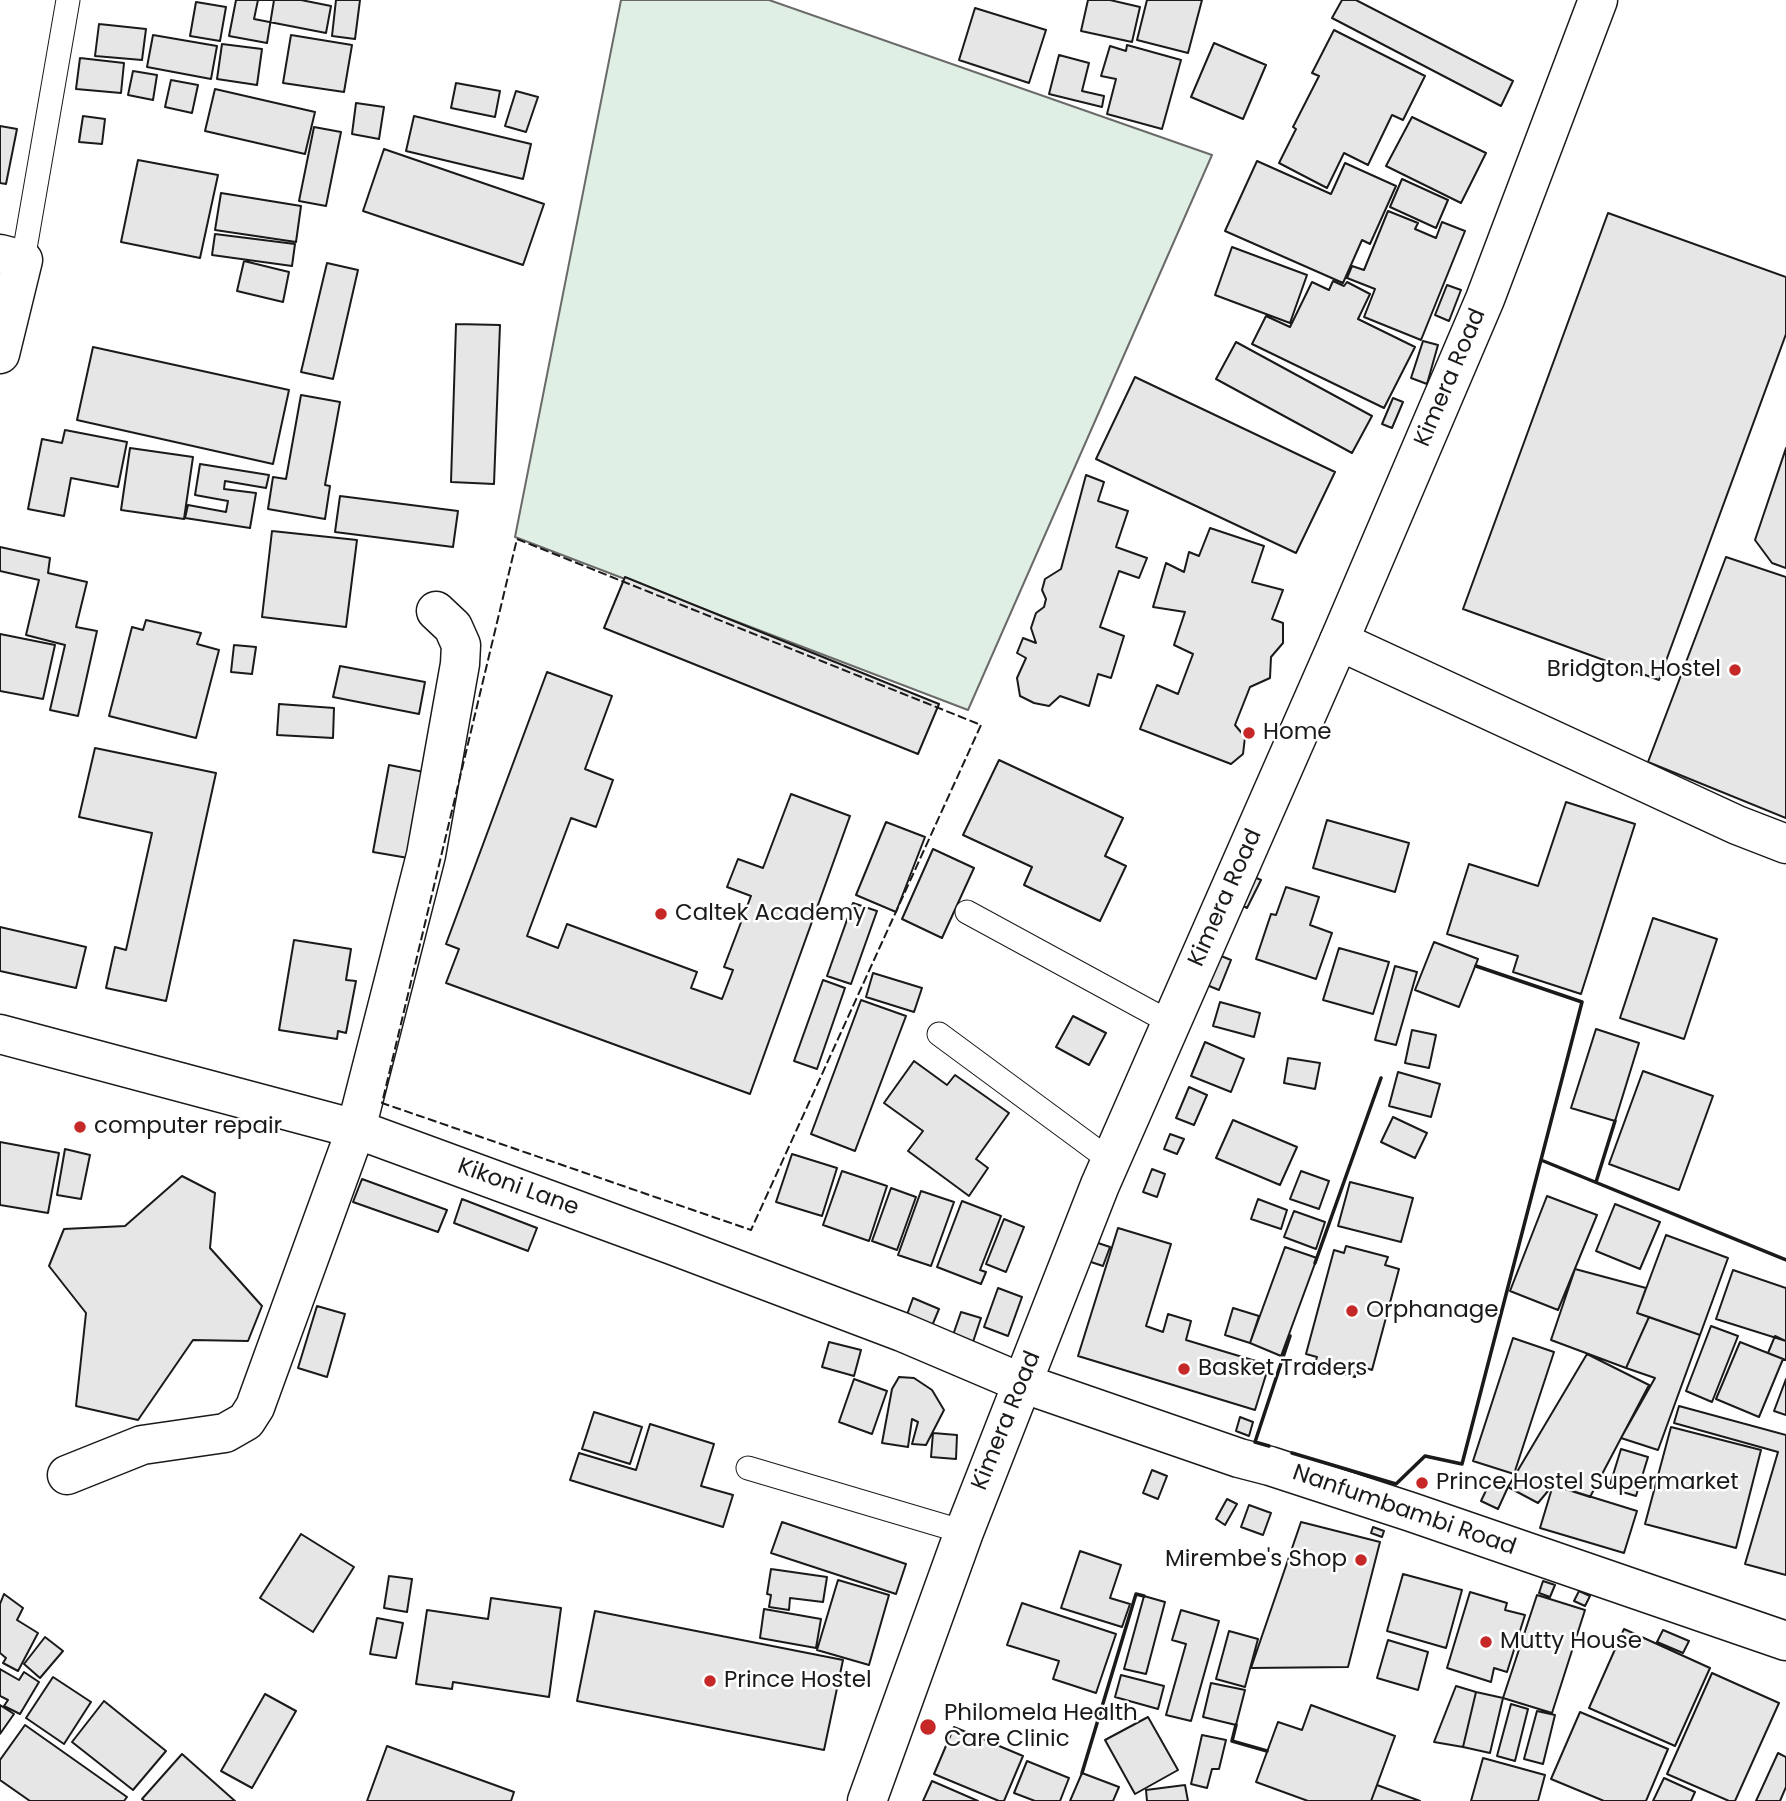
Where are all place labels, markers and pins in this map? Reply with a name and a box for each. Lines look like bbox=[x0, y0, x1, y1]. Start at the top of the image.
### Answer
place label: Bridgton Hostel bbox=[1547, 656, 1721, 684]
marker: Bridgton Hostel bbox=[1727, 662, 1743, 678]
place label: Home bbox=[1263, 719, 1332, 747]
marker: Home bbox=[1241, 725, 1257, 741]
place label: Caltek Academy bbox=[675, 900, 866, 928]
marker: Caltek Academy bbox=[653, 906, 669, 922]
place label: computer repair bbox=[94, 1113, 282, 1141]
marker: computer repair bbox=[72, 1119, 88, 1135]
place label: Orphanage bbox=[1366, 1297, 1499, 1325]
marker: Orphanage bbox=[1344, 1303, 1360, 1319]
place label: Basket Traders bbox=[1198, 1355, 1367, 1383]
marker: Basket Traders bbox=[1176, 1361, 1192, 1377]
place label: Prince Hostel Supermarket bbox=[1436, 1469, 1739, 1497]
marker: Prince Hostel Supermarket bbox=[1414, 1475, 1430, 1491]
place label: Mirembe's Shop bbox=[1165, 1546, 1347, 1574]
marker: Mirembe's Shop bbox=[1353, 1552, 1369, 1568]
place label: Mutty House bbox=[1500, 1628, 1642, 1656]
marker: Mutty House bbox=[1478, 1634, 1494, 1650]
place label: Prince Hostel bbox=[724, 1667, 872, 1695]
marker: Prince Hostel bbox=[702, 1673, 718, 1689]
place label: Philomela Health Care Clinic bbox=[944, 1700, 1138, 1754]
marker: Philomela Health Care Clinic bbox=[918, 1717, 938, 1737]

